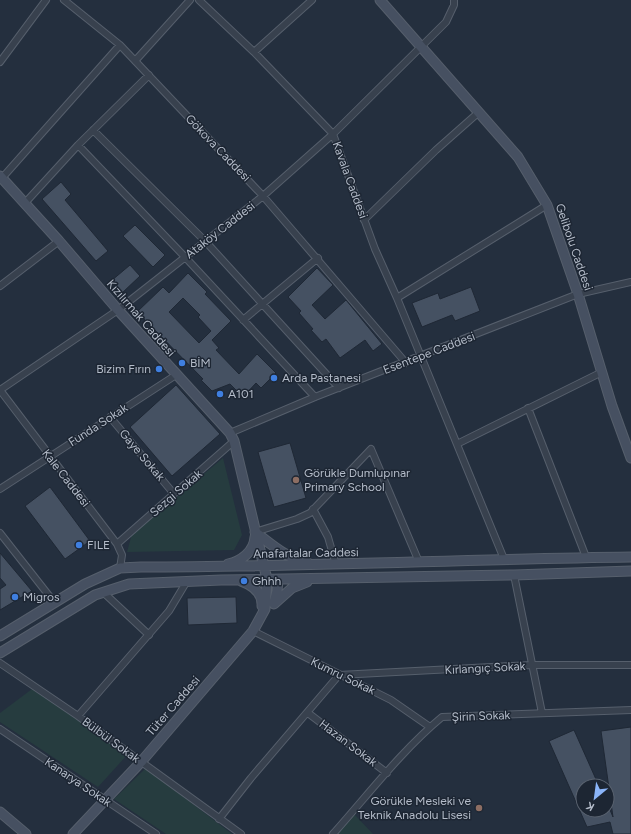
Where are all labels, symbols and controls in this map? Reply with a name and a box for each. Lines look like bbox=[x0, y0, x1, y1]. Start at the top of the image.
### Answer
street label: Gökova Caddesi bbox=[183, 112, 253, 184]
street label: Kavala Caddesi bbox=[330, 140, 370, 220]
street label: Ataköy Caddesi bbox=[182, 199, 258, 261]
street label: Gelibolu Caddesi bbox=[553, 202, 595, 292]
street label: Kızılırmak Caddesi bbox=[104, 277, 178, 359]
street label: Esentepe Caddesi bbox=[381, 329, 477, 377]
place label: BİM bbox=[190, 356, 211, 370]
marker: BİM bbox=[177, 358, 187, 368]
place label: Bizim Fırın bbox=[96, 362, 151, 376]
marker: Bizim Fırın bbox=[154, 364, 164, 374]
place label: Arda Pastanesi bbox=[282, 371, 361, 385]
marker: Arda Pastanesi bbox=[269, 373, 279, 383]
place label: A101 bbox=[228, 387, 254, 401]
marker: A101 bbox=[215, 389, 225, 399]
street label: Funda Sokak bbox=[66, 401, 130, 449]
street label: Gaye Sokak bbox=[116, 426, 168, 484]
street label: Kale Caddesi bbox=[39, 446, 93, 510]
street label: Sezgi Sokak bbox=[147, 466, 205, 519]
place label: Görükle Dumlupınar Primary School bbox=[304, 466, 410, 494]
marker: Görükle Dumlupınar Primary School bbox=[291, 475, 301, 485]
place label: FILE bbox=[87, 538, 110, 552]
marker: FILE bbox=[74, 540, 84, 550]
street label: Anafartalar Caddesi bbox=[253, 545, 359, 561]
place label: Ghhh bbox=[252, 574, 282, 588]
marker: Ghhh bbox=[239, 576, 249, 586]
place label: Migros bbox=[23, 590, 60, 604]
marker: Migros bbox=[10, 592, 20, 602]
street label: Kumru Sokak bbox=[309, 654, 378, 698]
street label: Kırlangıç Sokak bbox=[444, 659, 526, 677]
street label: Tüter Caddesi bbox=[143, 673, 203, 739]
street label: Şirin Sokak bbox=[451, 708, 511, 724]
street label: Bülbül Sokak bbox=[79, 714, 143, 766]
street label: Hazan Sokak bbox=[316, 717, 380, 769]
street label: Kanarya Sokak bbox=[42, 755, 114, 810]
north arrow bbox=[575, 778, 615, 818]
place label: Görükle Mesleki ve Teknik Anadolu Lisesi bbox=[358, 794, 471, 822]
text: K bbox=[583, 799, 597, 814]
marker: Görükle Mesleki ve Teknik Anadolu Lisesi bbox=[474, 803, 484, 813]

